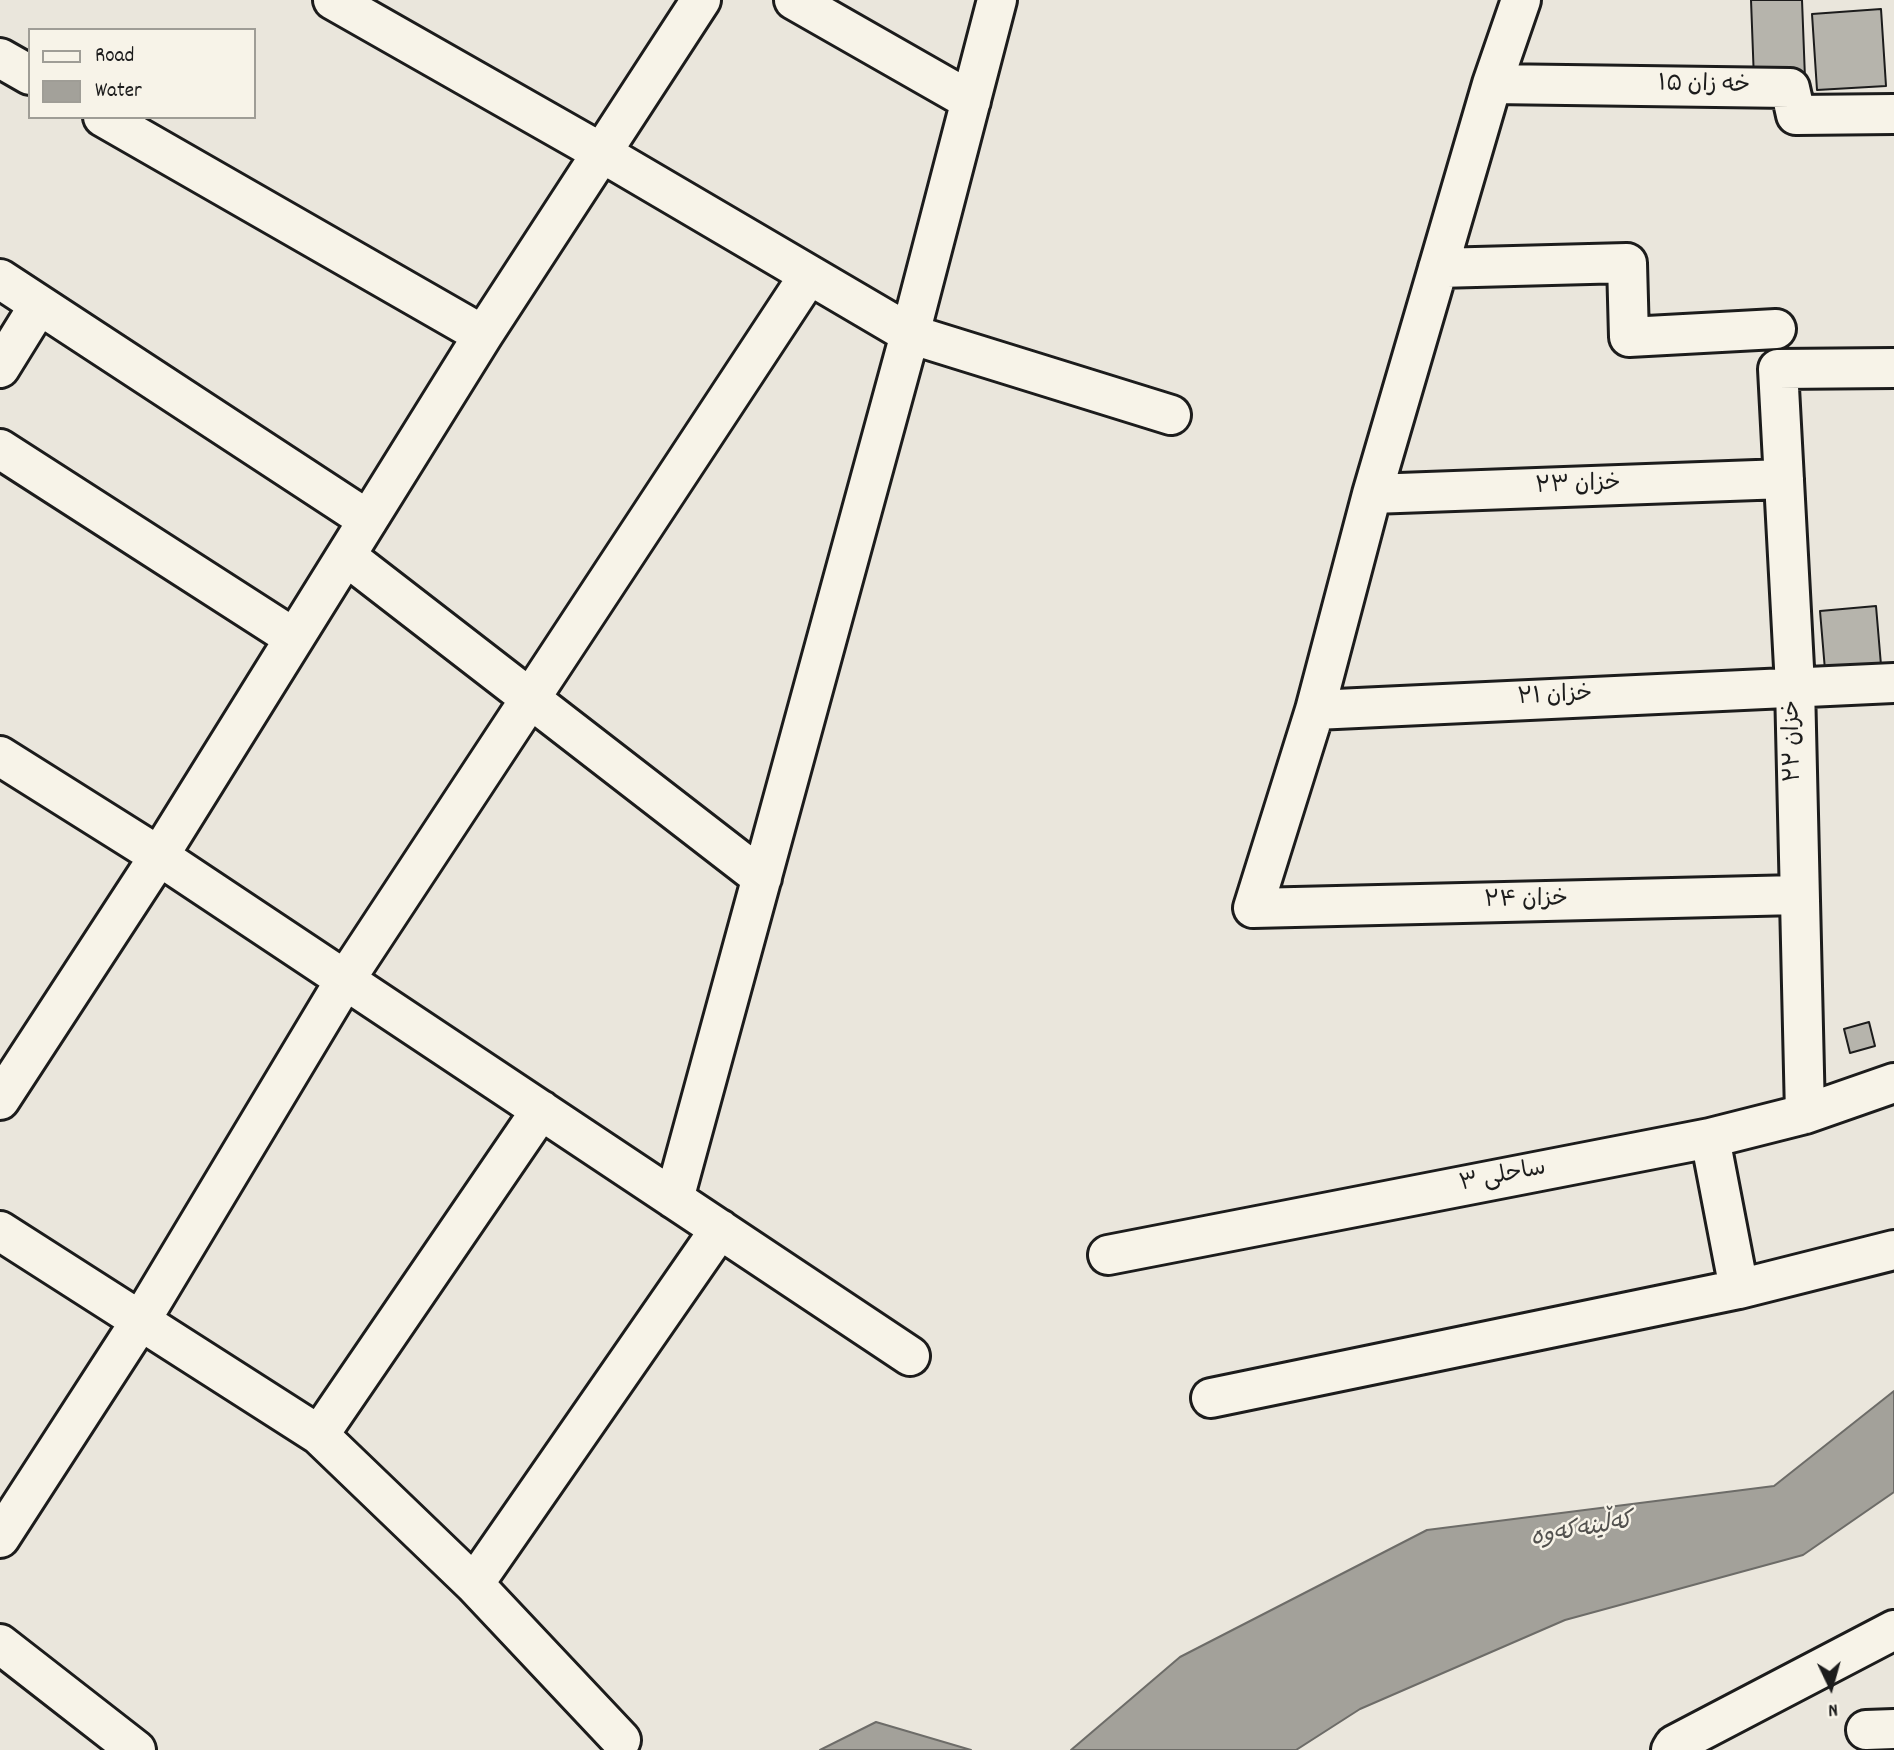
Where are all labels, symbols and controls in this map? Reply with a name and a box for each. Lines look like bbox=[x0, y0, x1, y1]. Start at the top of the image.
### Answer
legend bbox=[28, 28, 256, 119]
text: Road bbox=[95, 42, 134, 72]
street label: خه زان ۱۵ bbox=[1658, 72, 1750, 102]
text: Water bbox=[95, 77, 142, 107]
street label: خزان ۲۳ bbox=[1535, 472, 1621, 502]
street label: خزان ۲۱ bbox=[1517, 682, 1593, 714]
street label: خزان ۲۲ bbox=[1780, 700, 1810, 782]
street label: خزان ۲۴ bbox=[1484, 887, 1568, 917]
street label: ساحلی ۳ bbox=[1458, 1156, 1548, 1200]
water label: کەڵینەکەوە bbox=[1529, 1509, 1635, 1555]
north arrow bbox=[1796, 1652, 1866, 1722]
text: N bbox=[1827, 1695, 1839, 1722]

